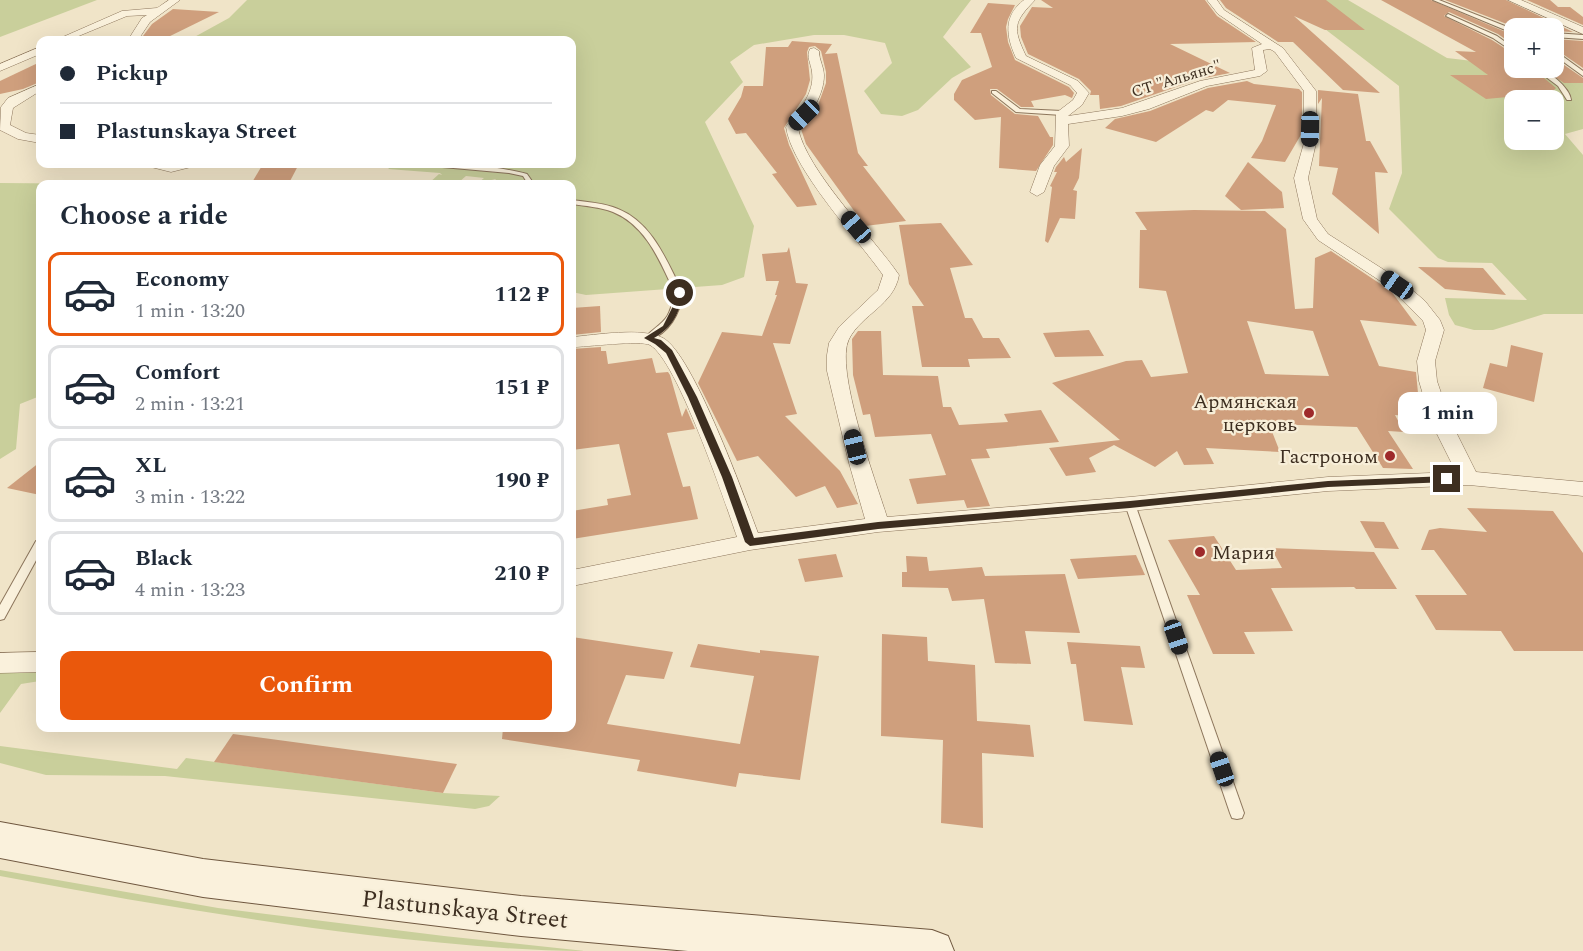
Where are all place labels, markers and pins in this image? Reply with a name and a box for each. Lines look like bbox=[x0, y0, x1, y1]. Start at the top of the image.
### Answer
place label: Армянская церковь bbox=[1193, 387, 1297, 440]
marker: Армянская церковь bbox=[1302, 406, 1316, 420]
place label: Гастроном bbox=[1279, 442, 1378, 472]
marker: Гастроном bbox=[1383, 449, 1397, 463]
place label: Мария bbox=[1212, 538, 1275, 568]
marker: Мария bbox=[1193, 545, 1207, 559]

